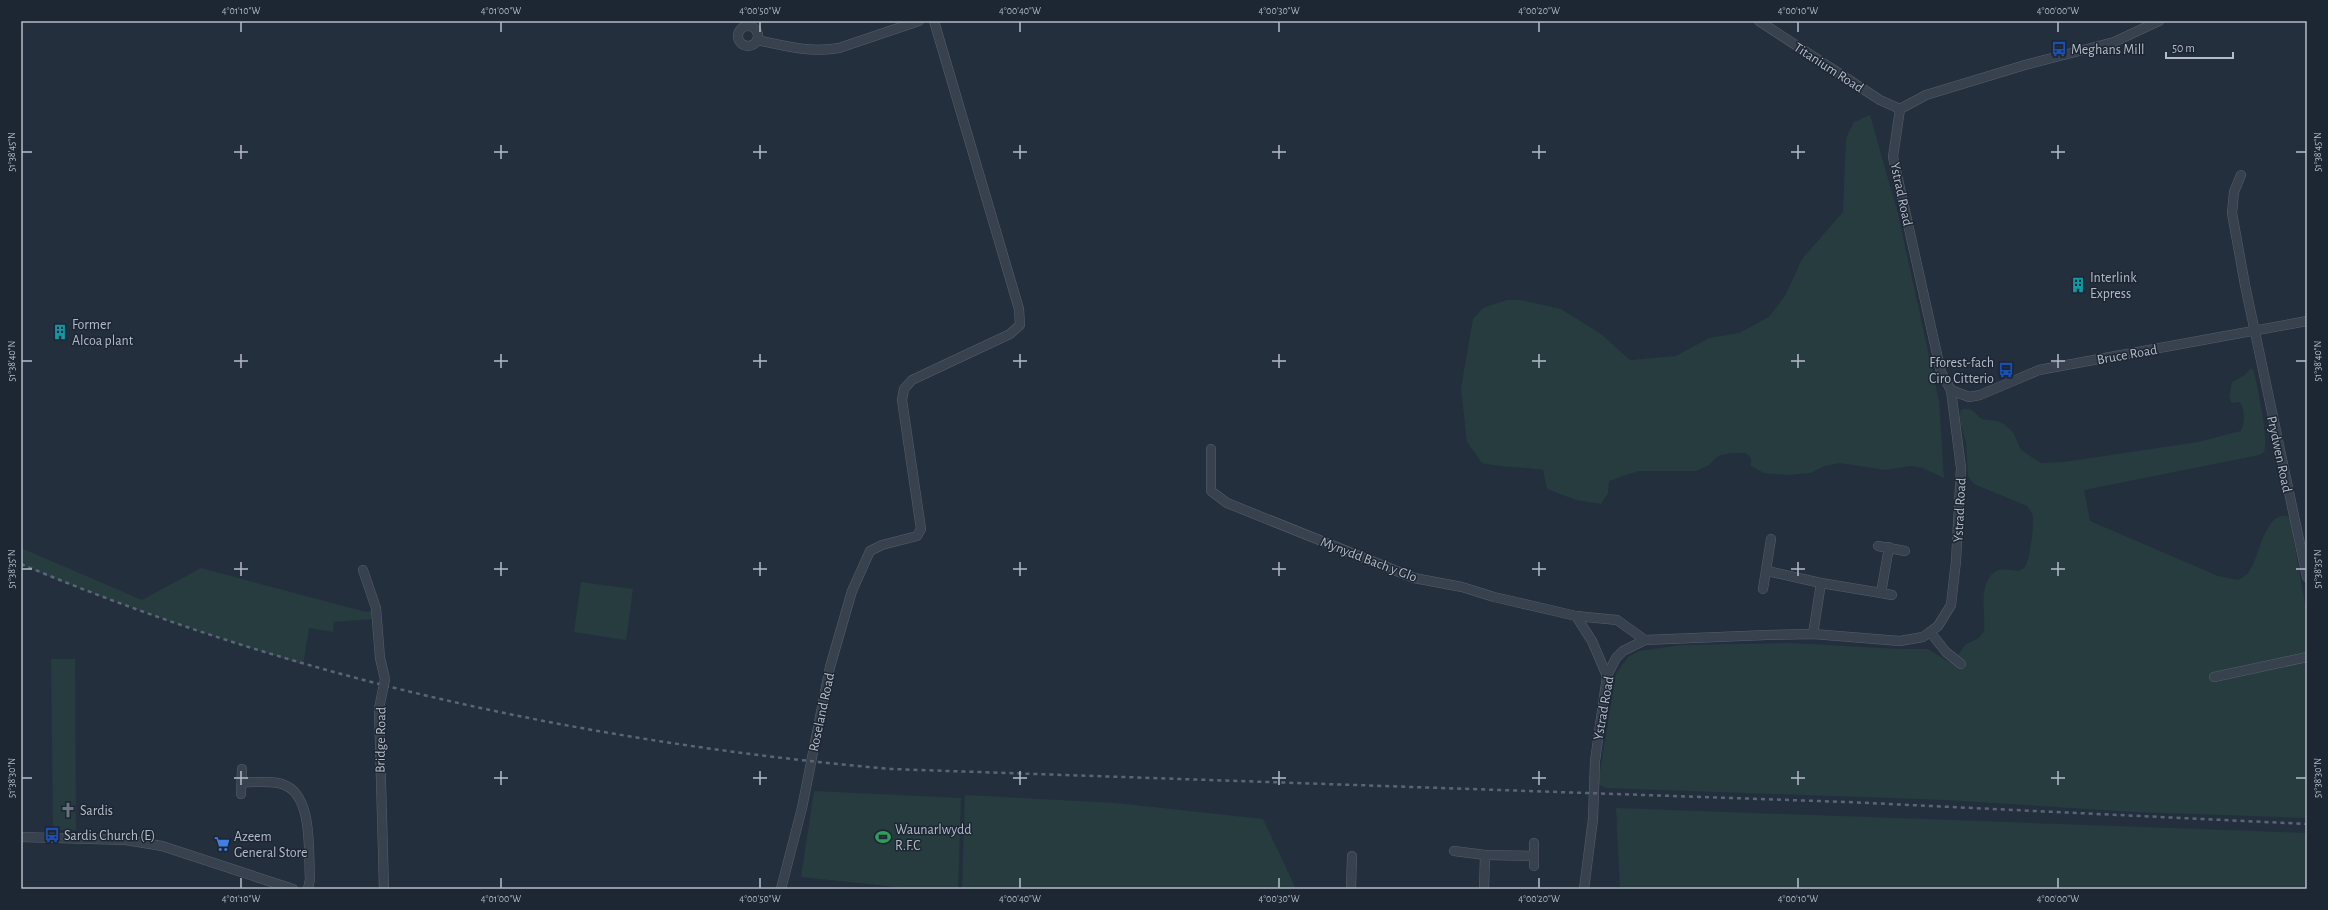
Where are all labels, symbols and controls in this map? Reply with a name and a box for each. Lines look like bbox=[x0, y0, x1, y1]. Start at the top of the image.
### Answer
text: 4°01'10"W bbox=[222, 6, 260, 16]
text: 4°01'00"W bbox=[481, 6, 521, 16]
text: 4°00'50"W bbox=[739, 6, 781, 16]
text: 4°00'40"W bbox=[999, 6, 1041, 16]
text: 4°00'30"W bbox=[1258, 6, 1300, 16]
text: 4°00'20"W bbox=[1518, 6, 1560, 16]
text: 4°00'10"W bbox=[1778, 6, 1818, 16]
text: 4°00'00"W bbox=[2037, 6, 2079, 16]
scale bar bbox=[2166, 34, 2233, 60]
street label: Titanium Road bbox=[1791, 40, 1866, 95]
bus stop icon: Meghans Mill bbox=[2050, 40, 2068, 58]
text: 50 m bbox=[2172, 42, 2195, 54]
place label: Meghans Mill bbox=[2071, 43, 2145, 57]
text: 51°38'45"N bbox=[7, 132, 17, 172]
text: 51°38'45"N bbox=[2313, 132, 2323, 172]
street label: Ystrad Road bbox=[1887, 161, 1915, 227]
place label: Interlink Express bbox=[2090, 271, 2137, 301]
building icon: Interlink Express bbox=[2069, 276, 2087, 294]
place label: Former Alcoa plant bbox=[72, 318, 134, 348]
building icon: Former Alcoa plant bbox=[51, 323, 69, 341]
text: 51°38'40"N bbox=[7, 341, 17, 381]
text: 51°38'40"N bbox=[2313, 341, 2323, 381]
street label: Bruce Road bbox=[2096, 343, 2158, 367]
place label: Fforest-fach Ciro Citterio bbox=[1929, 356, 1994, 386]
bus stop icon: Fforest-fach Ciro Citterio bbox=[1997, 361, 2015, 379]
street label: Prydwen Road bbox=[2264, 415, 2294, 494]
street label: Ystrad Road bbox=[1951, 477, 1969, 543]
street label: Mynydd Bach y Glo bbox=[1318, 535, 1419, 585]
text: 51°38'35"N bbox=[7, 550, 17, 589]
text: 51°38'35"N bbox=[2313, 550, 2323, 589]
street label: Roseland Road bbox=[807, 672, 837, 753]
street label: Ystrad Road bbox=[1591, 675, 1616, 741]
street label: Bridge Road bbox=[373, 707, 389, 773]
text: 51°38'30"N bbox=[7, 758, 17, 798]
text: 51°38'30"N bbox=[2313, 758, 2323, 798]
church icon: Sardis bbox=[59, 801, 77, 819]
place label: Sardis bbox=[80, 804, 113, 818]
place label: Waunarlwydd R.F.C bbox=[895, 823, 971, 853]
bus stop icon: Sardis Church (E) bbox=[43, 826, 61, 844]
sports icon: Waunarlwydd R.F.C bbox=[874, 828, 892, 846]
place label: Sardis Church (E) bbox=[64, 829, 155, 843]
place label: Azeem General Store bbox=[234, 830, 307, 860]
supermarket icon: Azeem General Store bbox=[213, 835, 231, 853]
text: 4°01'10"W bbox=[222, 894, 260, 904]
text: 4°01'00"W bbox=[481, 894, 521, 904]
text: 4°00'50"W bbox=[739, 894, 781, 904]
text: 4°00'40"W bbox=[999, 894, 1041, 904]
text: 4°00'30"W bbox=[1258, 894, 1300, 904]
text: 4°00'20"W bbox=[1518, 894, 1560, 904]
text: 4°00'10"W bbox=[1778, 894, 1818, 904]
text: 4°00'00"W bbox=[2037, 894, 2079, 904]

